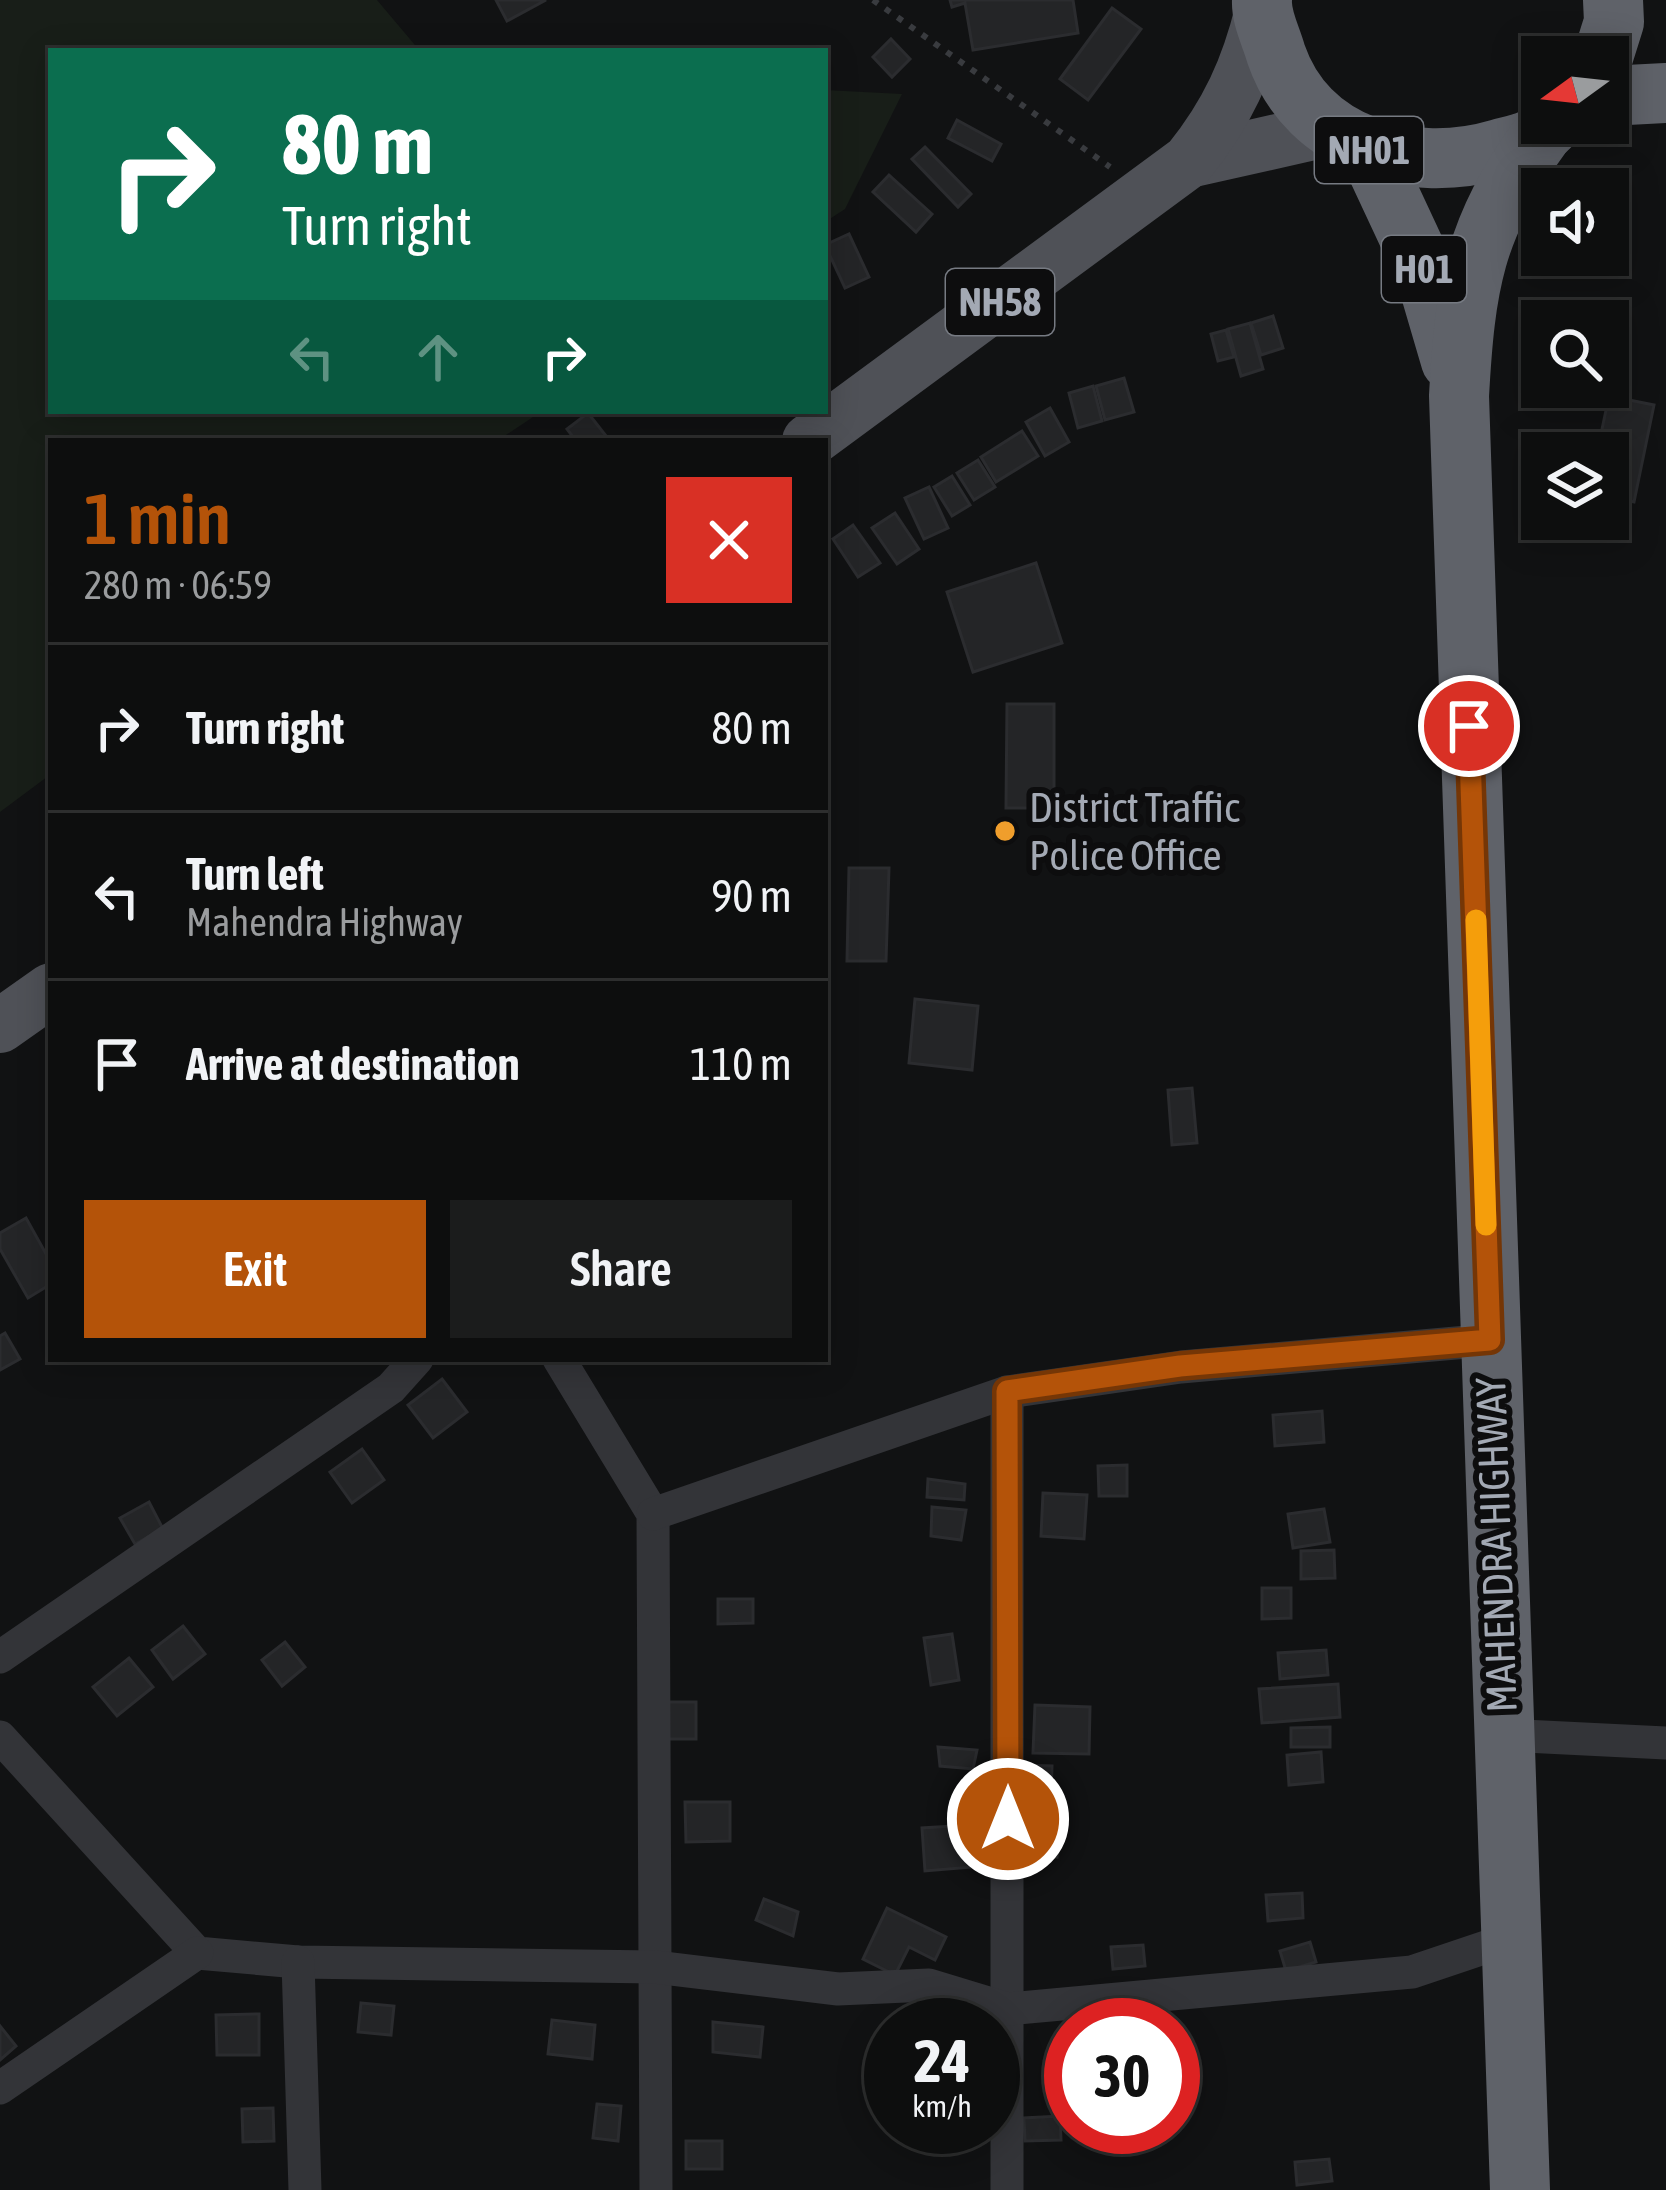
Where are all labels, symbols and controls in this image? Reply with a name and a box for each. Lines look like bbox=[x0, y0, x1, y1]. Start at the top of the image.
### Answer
north arrow bbox=[1521, 36, 1629, 144]
map controls bbox=[1521, 36, 1629, 540]
icon: right bbox=[84, 96, 240, 252]
text: 80 m bbox=[282, 96, 433, 192]
road number: NH01 bbox=[1315, 117, 1423, 183]
button: sound bbox=[1521, 168, 1629, 276]
text: Turn right bbox=[282, 195, 472, 256]
road number: H01 bbox=[1382, 236, 1466, 302]
road number: NH58 bbox=[946, 269, 1054, 335]
button: search bbox=[1521, 300, 1629, 408]
icon: left bbox=[279, 324, 345, 390]
icon: ahead bbox=[405, 324, 471, 390]
icon: right bbox=[531, 324, 597, 390]
button: layers bbox=[1521, 432, 1629, 540]
text: 1 min bbox=[84, 477, 231, 559]
button: close bbox=[666, 477, 792, 603]
text: 280 m · 06:59 bbox=[84, 563, 272, 607]
pin bbox=[1418, 675, 1520, 777]
icon: arrive bbox=[1436, 693, 1502, 759]
icon: right bbox=[84, 695, 150, 761]
text: Turn right bbox=[186, 702, 344, 754]
text: 80 m bbox=[711, 702, 792, 754]
place label: District Traffic Police Office bbox=[1029, 783, 1240, 879]
marker: District Traffic Police Office bbox=[992, 818, 1018, 844]
text: Turn left bbox=[186, 848, 324, 900]
icon: left bbox=[84, 863, 150, 929]
text: 90 m bbox=[711, 870, 792, 922]
text: Mahendra Highway bbox=[186, 900, 463, 944]
icon: arrive bbox=[84, 1031, 150, 1097]
text: Arrive at destination bbox=[186, 1038, 520, 1090]
text: 110 m bbox=[690, 1038, 792, 1090]
button: Exit bbox=[84, 1200, 426, 1338]
button: Share bbox=[450, 1200, 792, 1338]
street label: MAHENDRA HIGHWAY bbox=[1466, 1376, 1526, 1713]
position arrow bbox=[945, 1756, 1071, 1882]
speed limit sign: 30 bbox=[1044, 1998, 1200, 2154]
text: 24 bbox=[914, 2026, 970, 2095]
text: km/h bbox=[912, 2089, 972, 2123]

